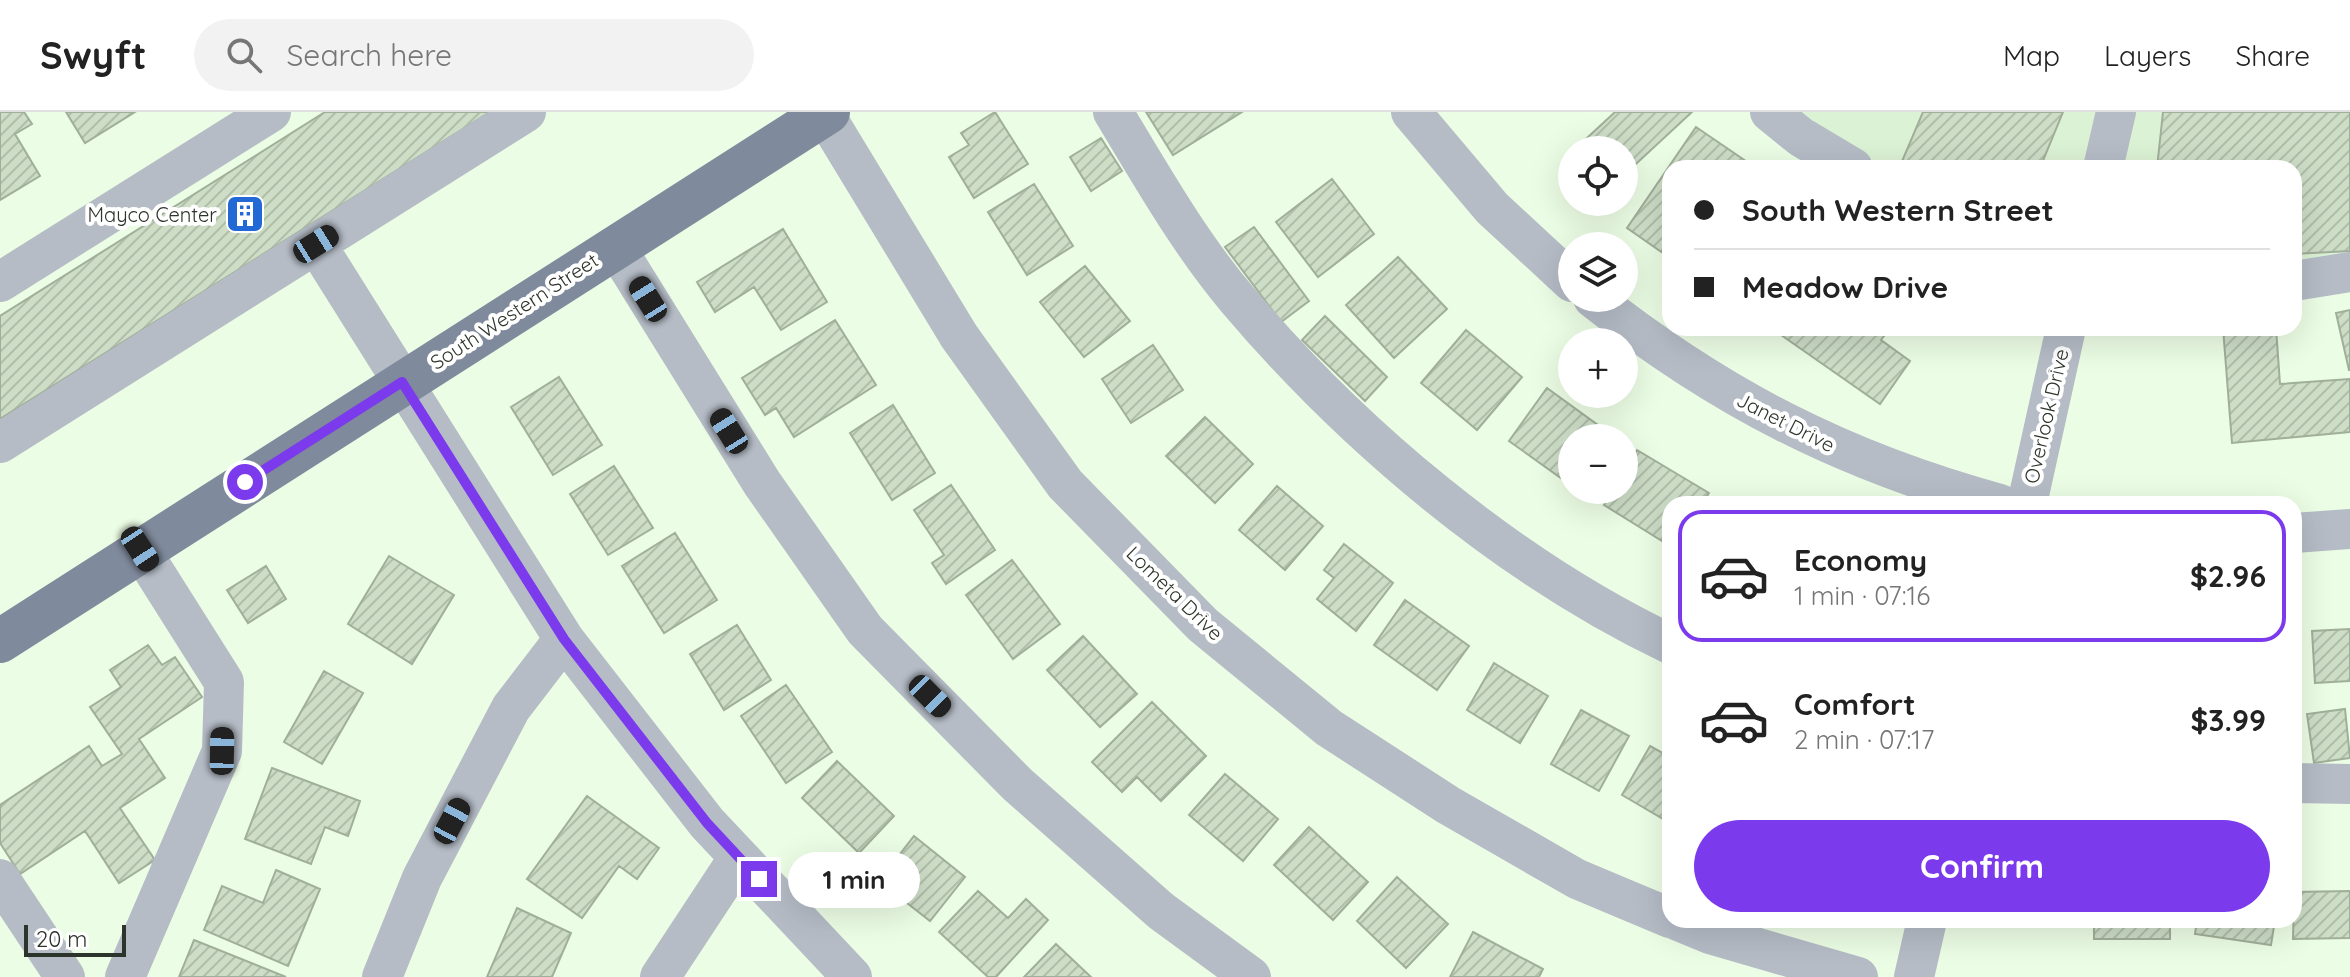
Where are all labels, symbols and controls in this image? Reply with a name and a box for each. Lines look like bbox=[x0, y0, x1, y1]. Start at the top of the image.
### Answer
search box bbox=[194, 19, 754, 91]
text: Swyft bbox=[40, 31, 146, 79]
icon: search bbox=[222, 33, 266, 77]
text: Search here bbox=[286, 36, 452, 74]
text: Map bbox=[2003, 38, 2060, 73]
text: Layers bbox=[2104, 38, 2191, 73]
text: Share bbox=[2235, 38, 2310, 73]
map controls bbox=[1558, 136, 1638, 504]
button: locate bbox=[1558, 136, 1638, 216]
text: South Western Street bbox=[1742, 191, 2054, 229]
building icon: Mayco Center bbox=[224, 193, 266, 235]
place label: Mayco Center bbox=[88, 202, 217, 227]
car bbox=[289, 221, 343, 267]
button: layers bbox=[1558, 232, 1638, 312]
street label: South Western Street bbox=[425, 247, 603, 375]
text: Meadow Drive bbox=[1742, 268, 1948, 306]
car bbox=[625, 272, 671, 326]
button: + bbox=[1558, 328, 1638, 408]
street label: Overlook Drive bbox=[2018, 346, 2074, 486]
street label: Janet Drive bbox=[1733, 387, 1839, 457]
car bbox=[706, 404, 752, 458]
button: − bbox=[1558, 424, 1638, 504]
route start bbox=[227, 464, 263, 500]
car bbox=[117, 522, 163, 576]
icon: car bbox=[1698, 540, 1770, 612]
street label: Lometa Drive bbox=[1121, 541, 1229, 645]
text: Economy bbox=[1794, 541, 1927, 579]
text: $2.96 bbox=[2190, 557, 2266, 595]
text: 1 min · 07:16 bbox=[1794, 579, 1930, 612]
car bbox=[905, 671, 955, 721]
icon: car bbox=[1698, 684, 1770, 756]
text: Comfort bbox=[1794, 685, 1915, 723]
text: $3.99 bbox=[2190, 701, 2266, 739]
text: 2 min · 07:17 bbox=[1794, 723, 1934, 756]
car bbox=[210, 727, 234, 775]
car bbox=[430, 794, 474, 848]
button: Confirm bbox=[1694, 820, 2270, 912]
callout: 1 min bbox=[787, 851, 919, 907]
route end bbox=[741, 861, 777, 897]
text: 1 min bbox=[823, 863, 886, 896]
scale bar bbox=[24, 921, 126, 957]
text: 20 m bbox=[36, 925, 87, 953]

